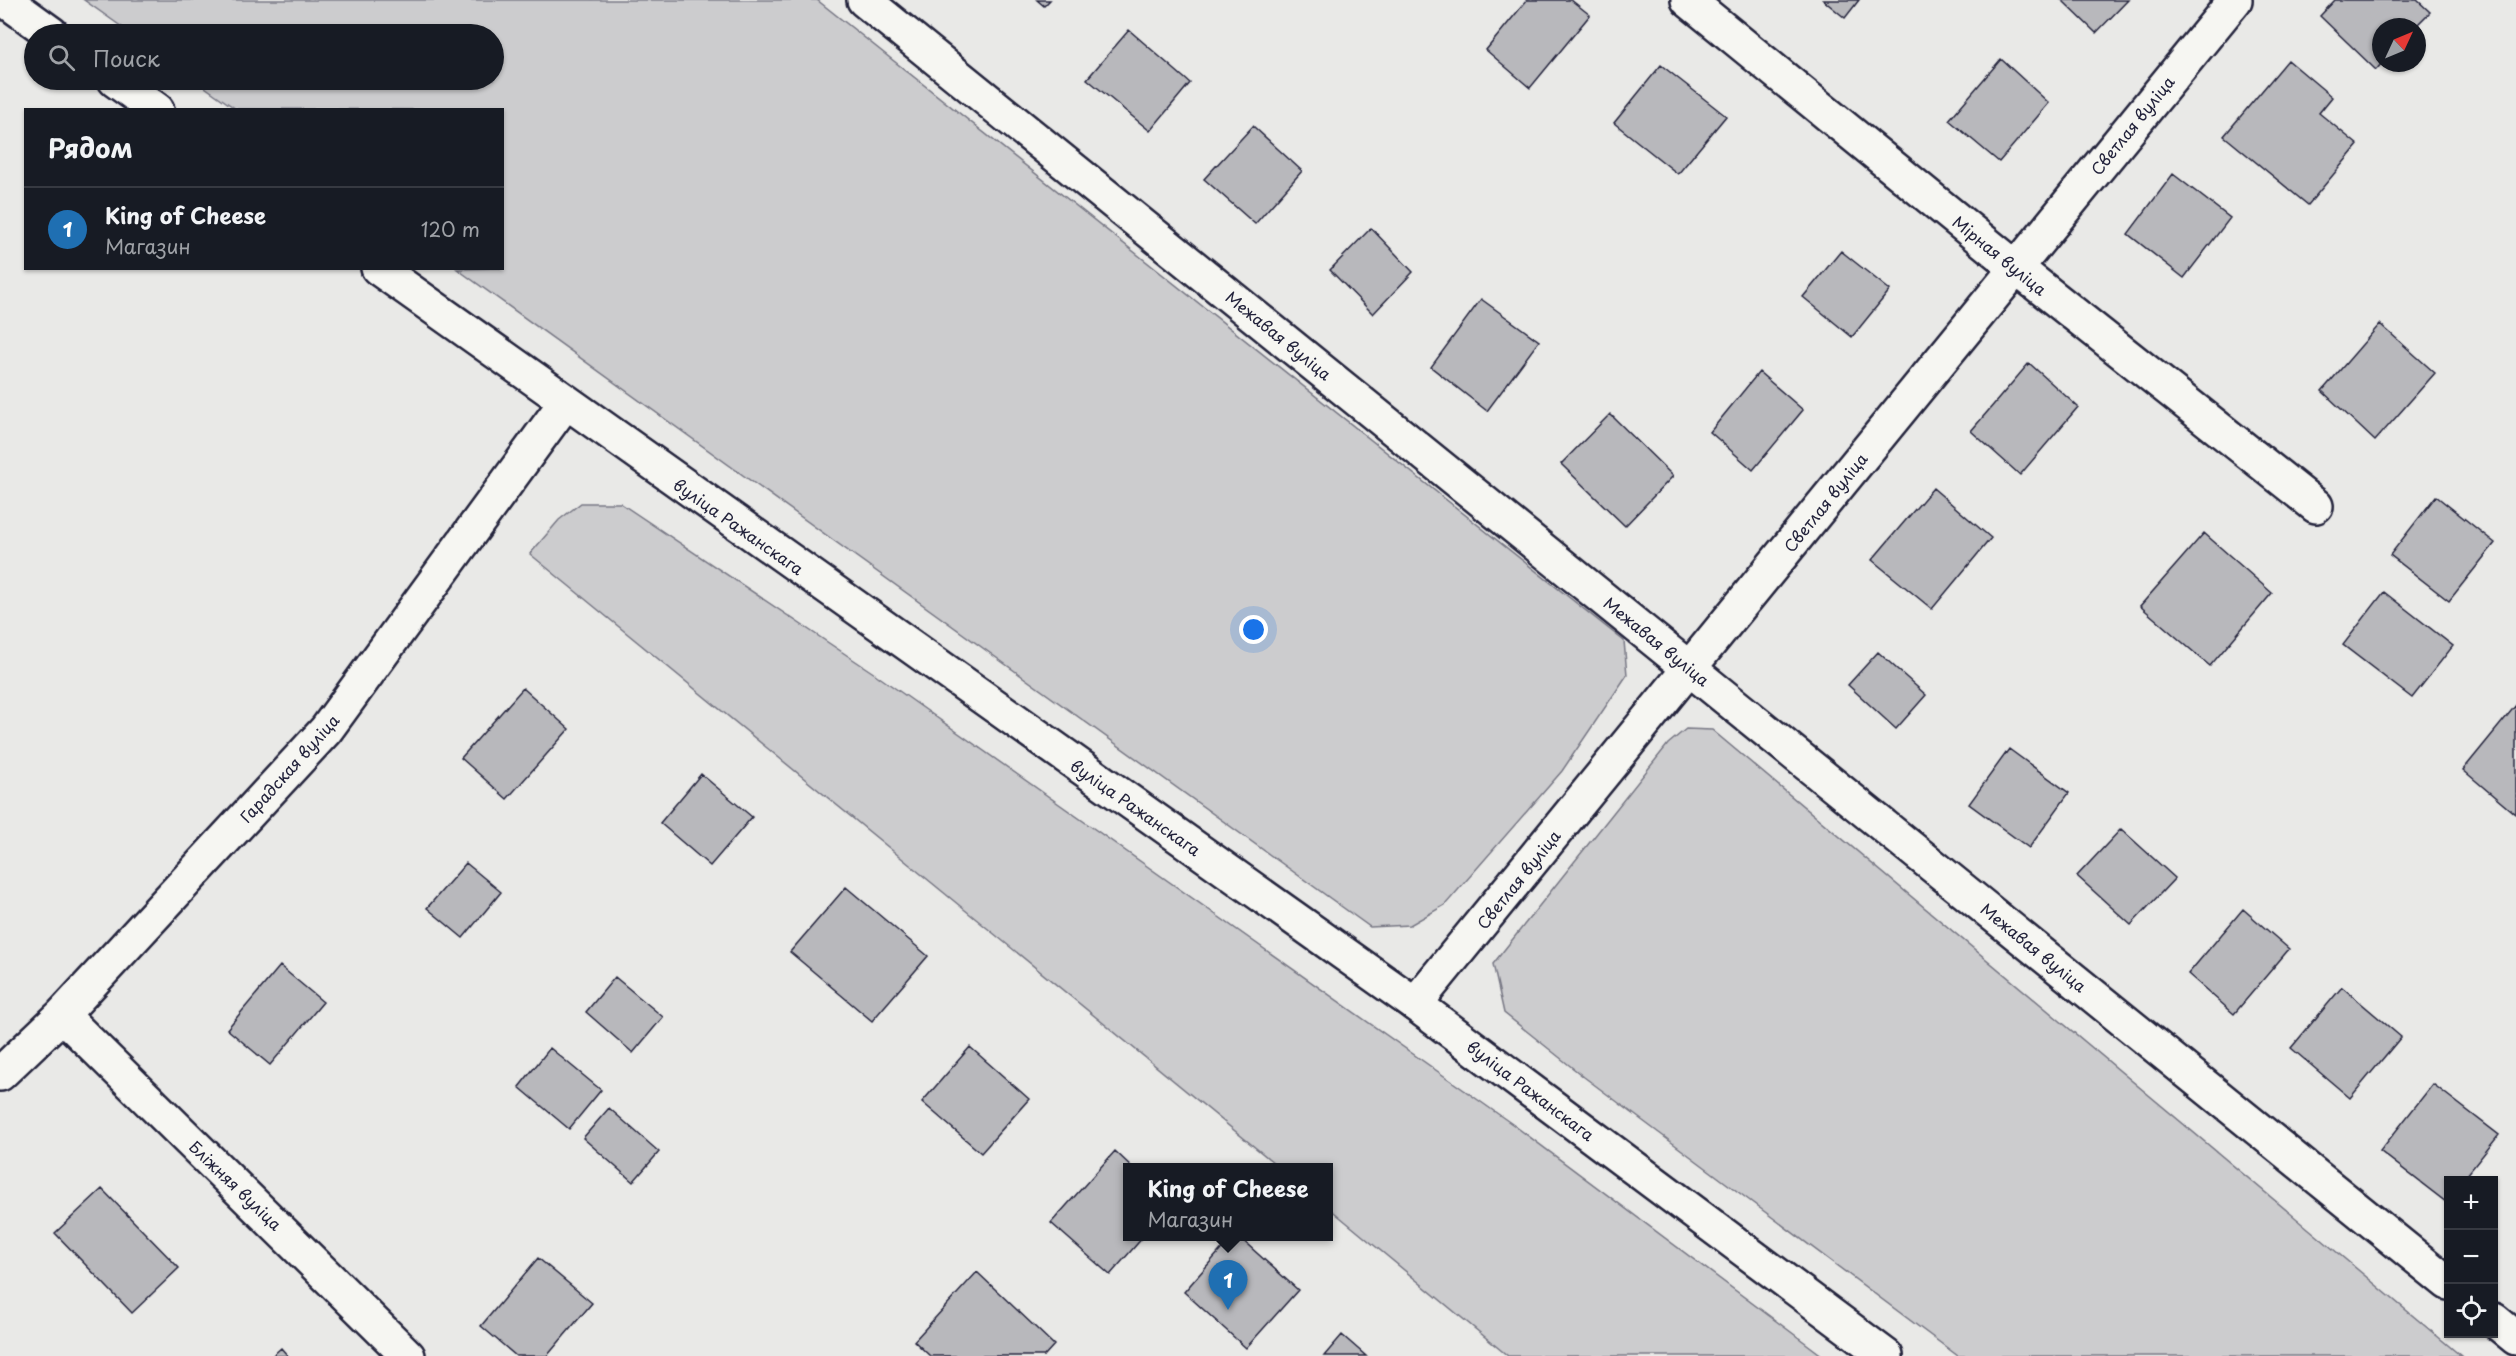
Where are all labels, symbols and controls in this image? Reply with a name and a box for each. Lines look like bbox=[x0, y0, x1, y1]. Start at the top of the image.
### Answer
north arrow bbox=[2372, 18, 2426, 72]
search box bbox=[24, 24, 504, 90]
icon: search bbox=[45, 41, 78, 74]
text: Поиск bbox=[93, 41, 160, 74]
street label: Светлая вуліца bbox=[2084, 70, 2180, 180]
text: Рядом bbox=[48, 128, 133, 167]
text: King of Cheese bbox=[105, 198, 266, 231]
street label: Мірная вуліца bbox=[1948, 210, 2052, 301]
text: 1 bbox=[63, 214, 72, 244]
text: 120 m bbox=[421, 214, 480, 244]
text: Магазин bbox=[105, 231, 191, 261]
street label: Межавая вуліца bbox=[1221, 285, 1337, 385]
street label: Светлая вуліца bbox=[1777, 447, 1873, 557]
street label: вуліца Ражанскага bbox=[669, 472, 809, 580]
street label: Межавая вуліца bbox=[1599, 591, 1715, 691]
your location bbox=[1239, 615, 1268, 644]
street label: Гарадская вуліца bbox=[234, 708, 345, 828]
street label: вуліца Ражанскага bbox=[1066, 753, 1206, 861]
street label: Светлая вуліца bbox=[1470, 824, 1566, 934]
street label: Межавая вуліца bbox=[1976, 897, 2092, 997]
street label: вуліца Ражанскага bbox=[1462, 1034, 1600, 1146]
street label: Бліжняя вуліца bbox=[184, 1135, 288, 1236]
popup bbox=[1123, 1163, 1333, 1241]
text: King of Cheese bbox=[1147, 1171, 1309, 1204]
map controls bbox=[2444, 1176, 2498, 1338]
button: + bbox=[2444, 1176, 2498, 1230]
text: Магазин bbox=[1147, 1204, 1233, 1234]
button: − bbox=[2444, 1230, 2498, 1284]
pin: 1 bbox=[1208, 1260, 1248, 1310]
button: locate bbox=[2444, 1284, 2498, 1338]

